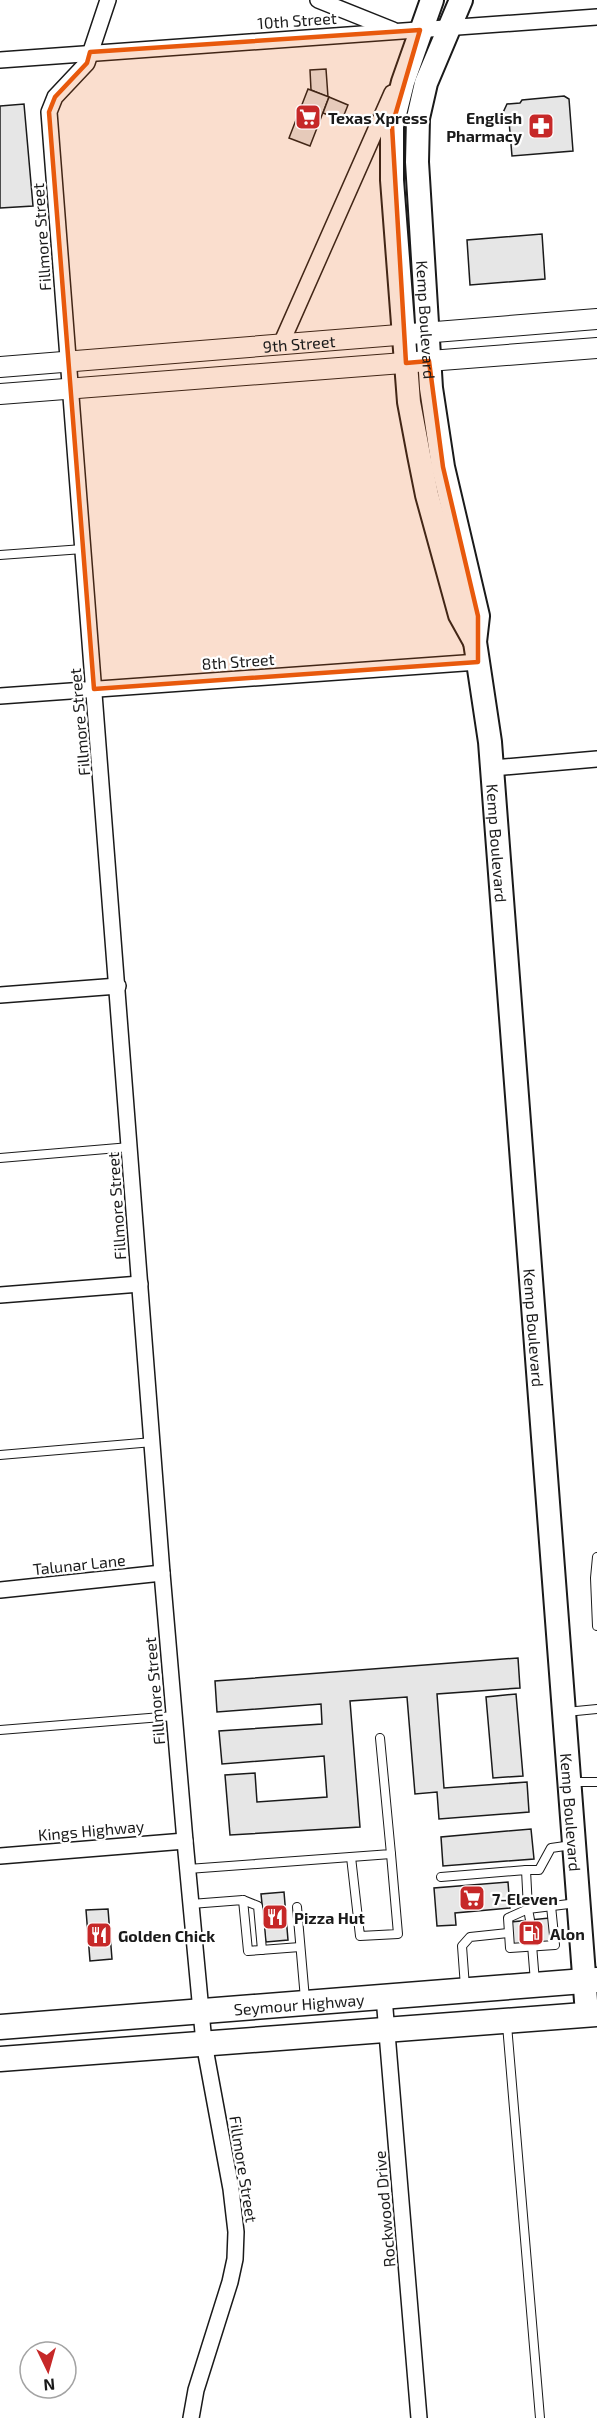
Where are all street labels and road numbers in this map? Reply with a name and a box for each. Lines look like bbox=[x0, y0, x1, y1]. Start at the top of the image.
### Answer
street label: 10th Street bbox=[257, 8, 337, 32]
street label: Fillmore Street bbox=[28, 182, 54, 292]
street label: Kemp Boulevard bbox=[414, 260, 440, 380]
street label: 9th Street bbox=[262, 331, 336, 355]
street label: 8th Street bbox=[201, 649, 275, 673]
street label: Fillmore Street bbox=[65, 667, 93, 777]
street label: Kemp Boulevard bbox=[484, 783, 512, 903]
street label: Fillmore Street bbox=[103, 1151, 129, 1261]
street label: Kemp Boulevard bbox=[521, 1268, 549, 1388]
street label: Talunar Lane bbox=[32, 1550, 126, 1578]
street label: Fillmore Street bbox=[140, 1636, 168, 1746]
street label: Kemp Boulevard bbox=[558, 1752, 586, 1872]
street label: Kings Highway bbox=[37, 1816, 145, 1844]
street label: Seymour Highway bbox=[233, 1989, 366, 2018]
street label: Fillmore Street bbox=[226, 2114, 262, 2224]
street label: Rockwood Drive bbox=[369, 2150, 399, 2268]

